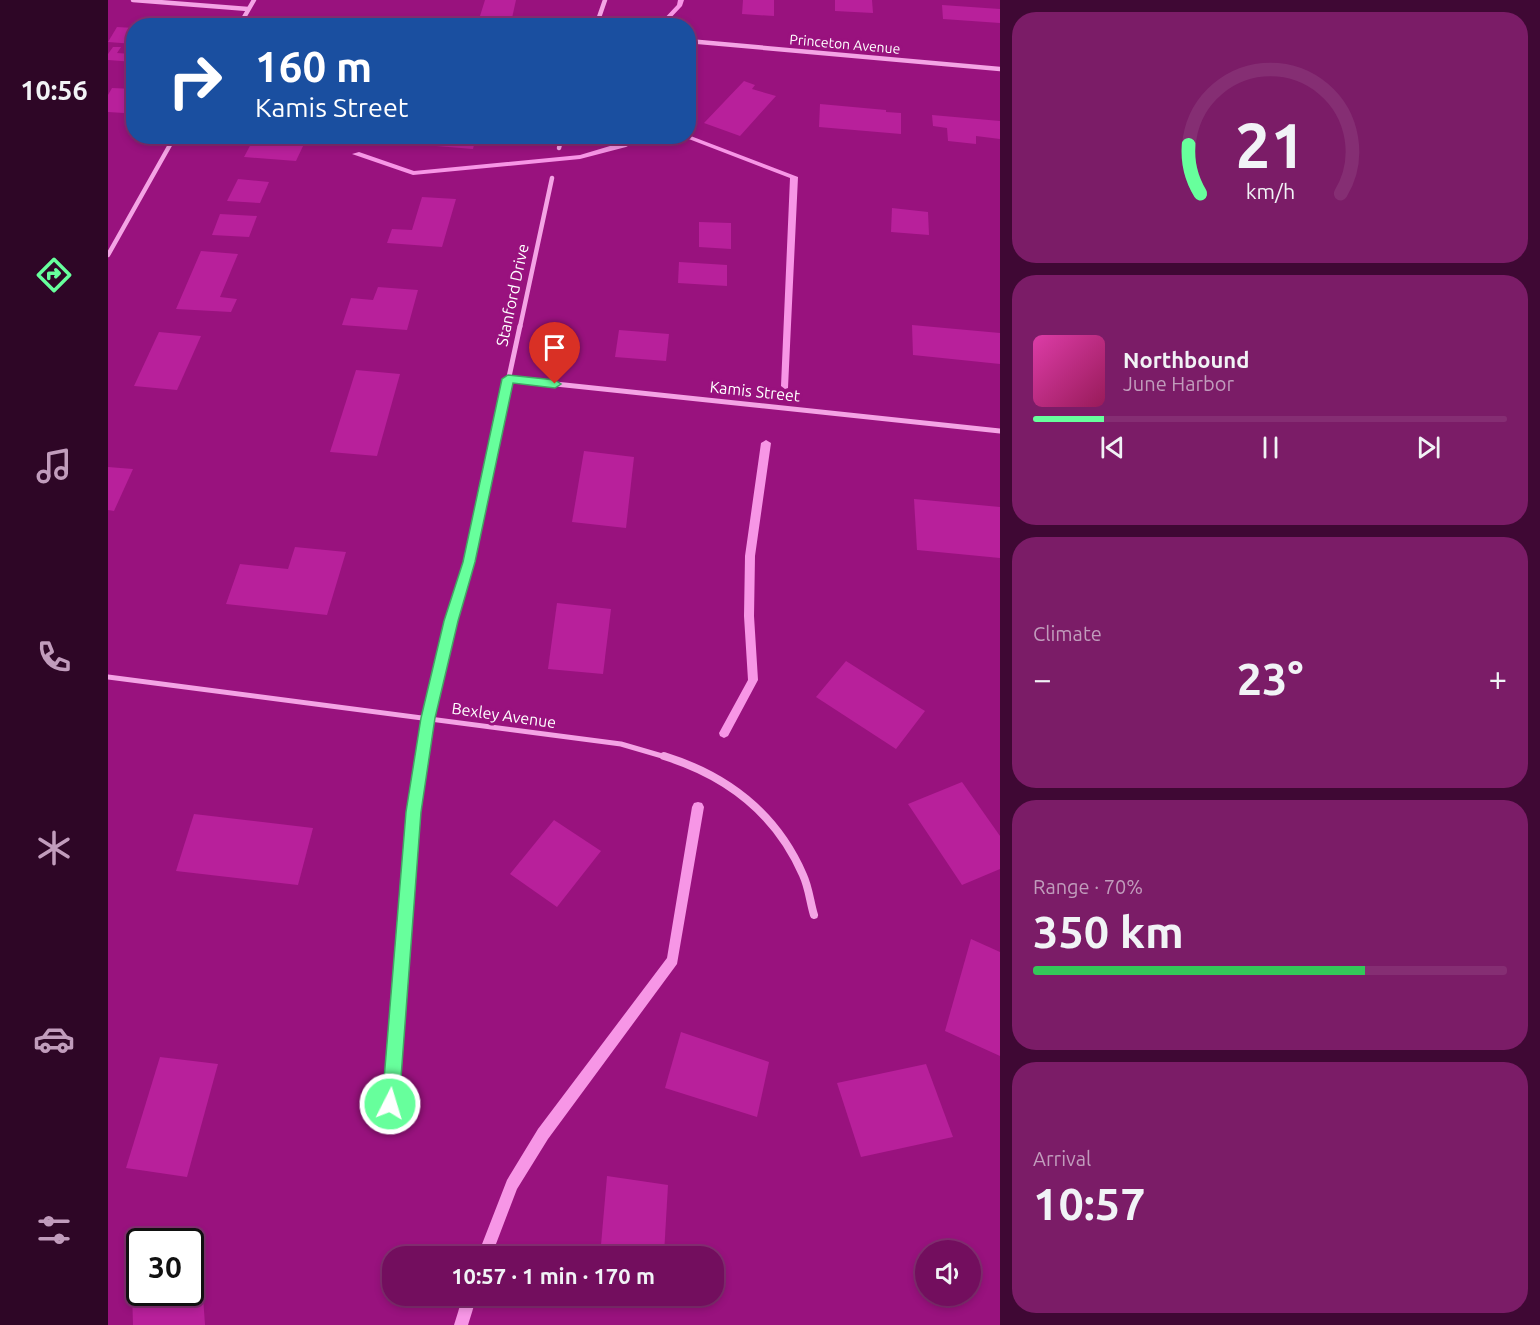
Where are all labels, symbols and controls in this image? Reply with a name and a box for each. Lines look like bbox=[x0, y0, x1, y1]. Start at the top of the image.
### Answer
street label: Princeton Avenue bbox=[789, 31, 901, 57]
icon: right bbox=[156, 42, 234, 120]
text: 160 m bbox=[255, 43, 372, 90]
text: 10:56 bbox=[20, 75, 88, 105]
text: Kamis Street bbox=[255, 92, 408, 122]
text: 21 bbox=[1235, 110, 1305, 180]
text: km/h bbox=[1245, 180, 1295, 204]
street label: Stanford Drive bbox=[492, 242, 532, 348]
icon: directions bbox=[33, 254, 75, 296]
pin bbox=[529, 322, 580, 384]
icon: arrive bbox=[538, 331, 571, 364]
text: Northbound bbox=[1123, 347, 1249, 372]
text: June Harbor bbox=[1123, 372, 1234, 395]
street label: Kamis Street bbox=[709, 377, 802, 405]
icon: previous bbox=[1096, 431, 1129, 464]
icon: pause bbox=[1254, 431, 1287, 464]
icon: next bbox=[1412, 431, 1445, 464]
icon: music bbox=[33, 445, 75, 487]
text: Climate bbox=[1033, 622, 1102, 645]
icon: phone bbox=[33, 636, 75, 678]
text: 23° bbox=[1237, 653, 1303, 704]
text: − bbox=[1033, 660, 1052, 697]
text: + bbox=[1488, 660, 1507, 697]
street label: Bexley Avenue bbox=[451, 699, 557, 731]
icon: climate bbox=[33, 827, 75, 869]
text: Range · 70% bbox=[1033, 875, 1143, 898]
text: 350 km bbox=[1033, 906, 1184, 957]
icon: car bbox=[33, 1018, 75, 1060]
position arrow bbox=[358, 1072, 422, 1136]
text: Arrival bbox=[1033, 1147, 1091, 1170]
text: 10:57 bbox=[1033, 1178, 1146, 1229]
icon: filters bbox=[33, 1209, 75, 1251]
speed limit sign: 30 bbox=[126, 1228, 204, 1306]
map controls bbox=[915, 1240, 981, 1306]
button: sound bbox=[915, 1240, 981, 1306]
text: 10:57 · 1 min · 170 m bbox=[451, 1263, 655, 1288]

